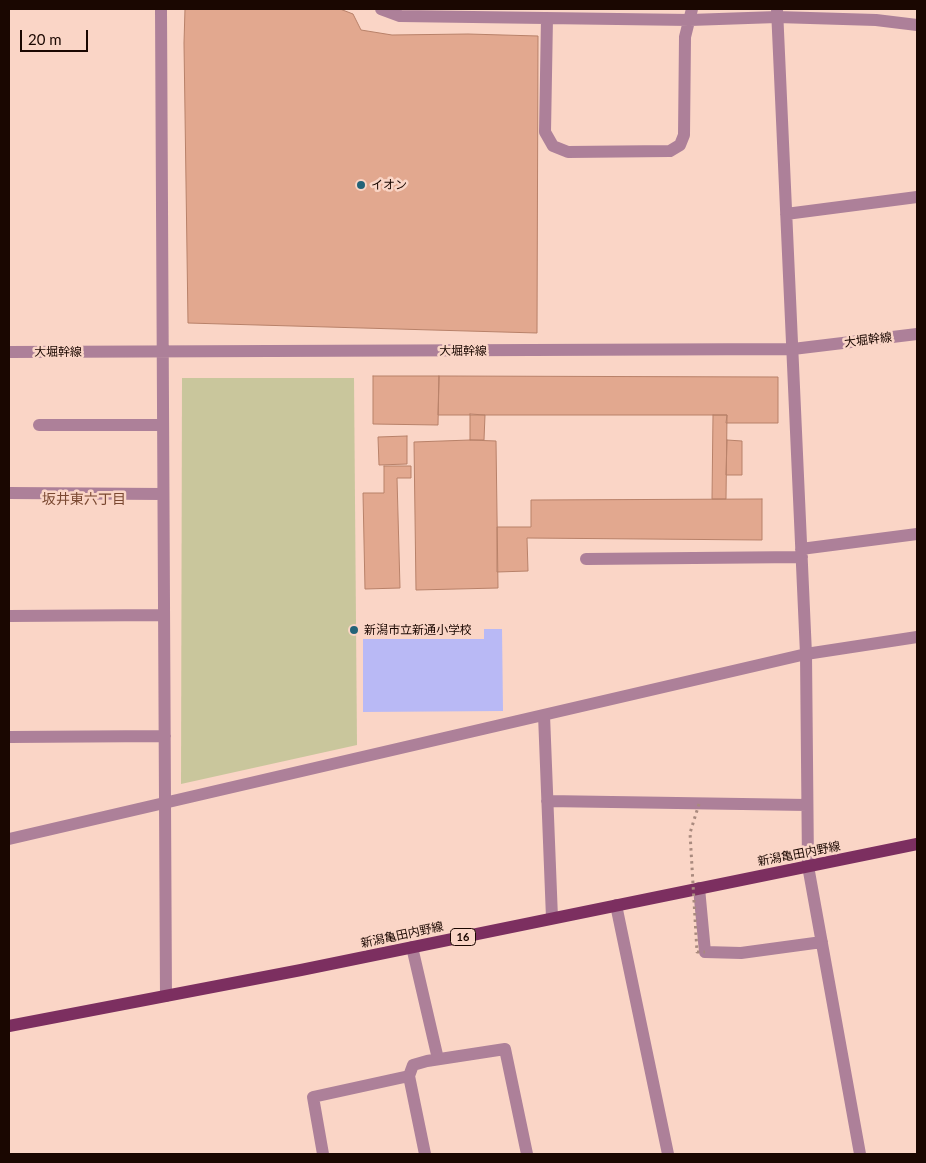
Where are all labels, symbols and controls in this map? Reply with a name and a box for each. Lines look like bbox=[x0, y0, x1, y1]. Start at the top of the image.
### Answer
scale bar bbox=[22, 20, 90, 52]
text: 20 m bbox=[28, 30, 62, 48]
place label: イオン bbox=[371, 178, 407, 192]
marker: イオン bbox=[355, 179, 367, 191]
street label: 大堀幹線 bbox=[843, 330, 893, 350]
street label: 大堀幹線 bbox=[439, 344, 487, 358]
street label: 大堀幹線 bbox=[34, 345, 82, 359]
district label: 坂井東六丁目 bbox=[42, 491, 126, 507]
place label: 新潟市立新通小学校 bbox=[364, 623, 472, 637]
marker: 新潟市立新通小学校 bbox=[348, 624, 360, 636]
street label: 新潟亀田内野線 bbox=[756, 839, 842, 869]
street label: 新潟亀田内野線 bbox=[359, 919, 445, 951]
road number: 16 bbox=[450, 929, 476, 946]

